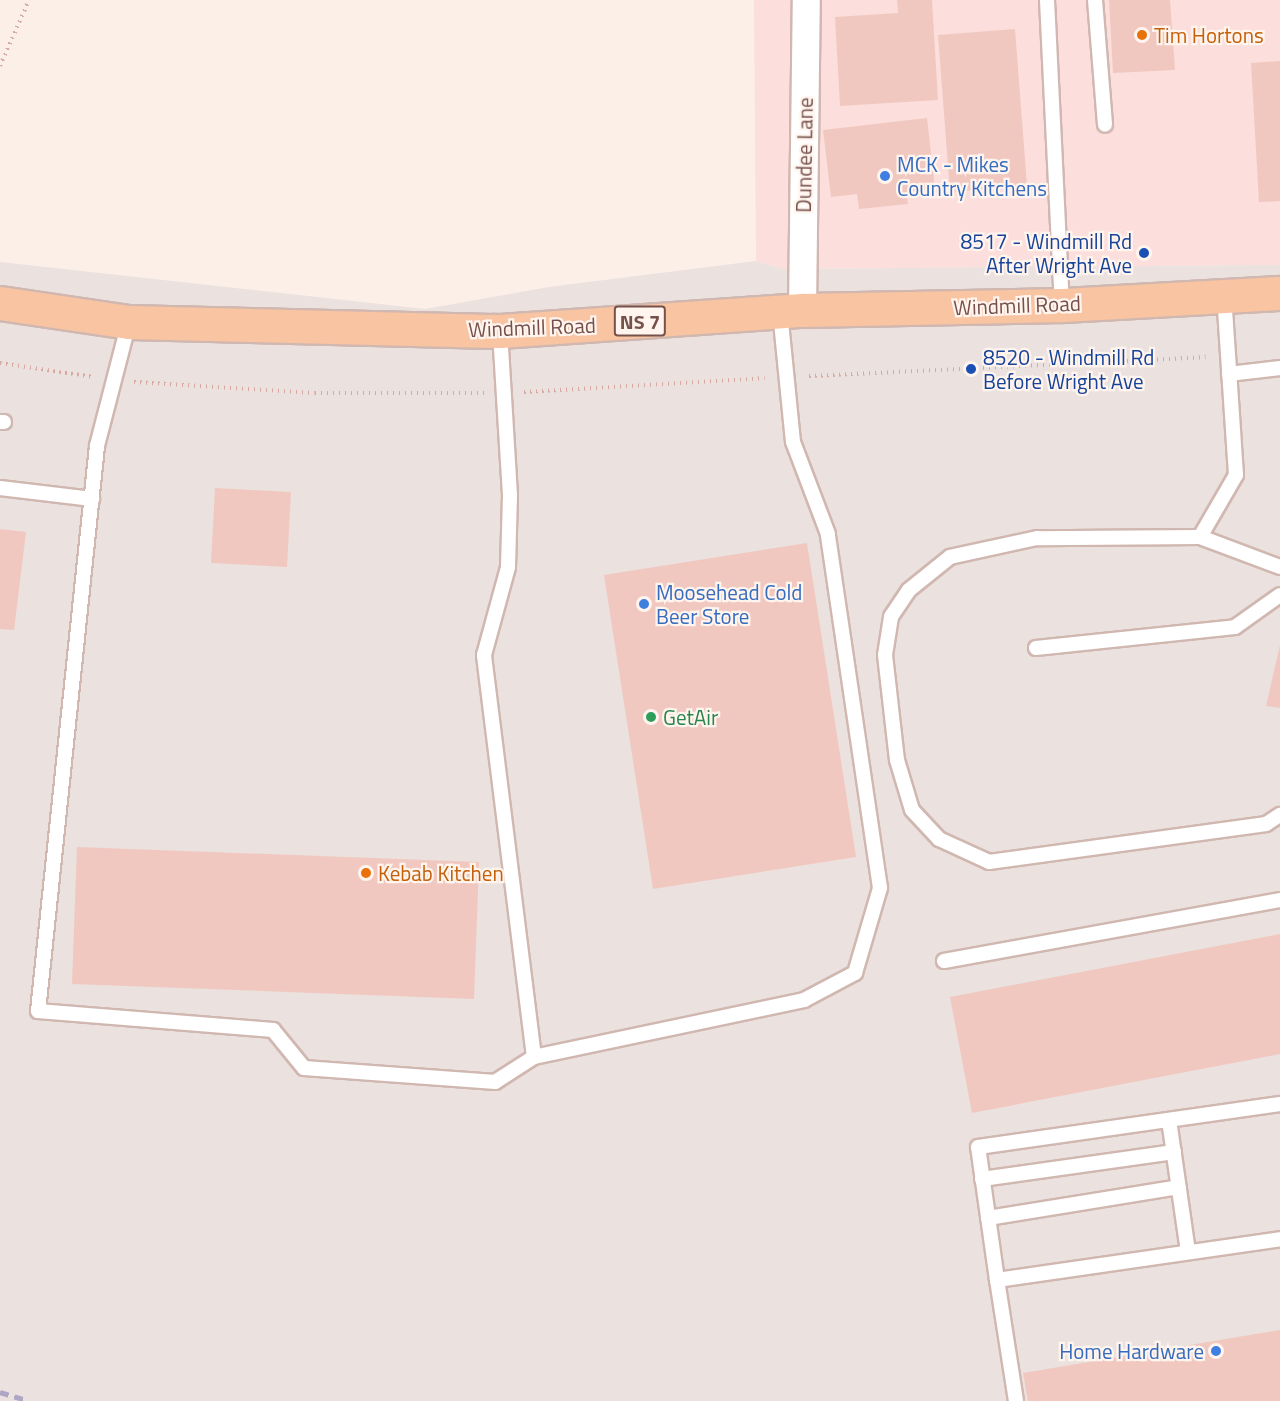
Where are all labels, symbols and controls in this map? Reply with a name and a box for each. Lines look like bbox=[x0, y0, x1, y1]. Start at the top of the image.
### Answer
place label: Tim Hortons bbox=[1154, 22, 1264, 48]
marker: Tim Hortons bbox=[1135, 28, 1149, 42]
street label: Dundee Lane bbox=[790, 97, 818, 213]
place label: MCK - Mikes Country Kitchens bbox=[897, 151, 1047, 201]
marker: MCK - Mikes Country Kitchens bbox=[878, 169, 892, 183]
place label: 8517 - Windmill Rd After Wright Ave bbox=[961, 228, 1132, 278]
marker: 8517 - Windmill Rd After Wright Ave bbox=[1137, 246, 1151, 260]
street label: Windmill Road bbox=[953, 290, 1081, 320]
road number: NS 7 bbox=[613, 304, 667, 338]
street label: Windmill Road bbox=[468, 312, 596, 342]
place label: 8520 - Windmill Rd Before Wright Ave bbox=[983, 344, 1154, 394]
marker: 8520 - Windmill Rd Before Wright Ave bbox=[964, 362, 978, 376]
place label: Moosehead Cold Beer Store bbox=[656, 579, 802, 629]
marker: Moosehead Cold Beer Store bbox=[637, 597, 651, 611]
place label: GetAir bbox=[663, 704, 718, 730]
marker: GetAir bbox=[644, 710, 658, 724]
place label: Kebab Kitchen bbox=[378, 860, 504, 886]
marker: Kebab Kitchen bbox=[359, 866, 373, 880]
place label: Home Hardware bbox=[1059, 1338, 1204, 1364]
marker: Home Hardware bbox=[1209, 1344, 1223, 1358]

